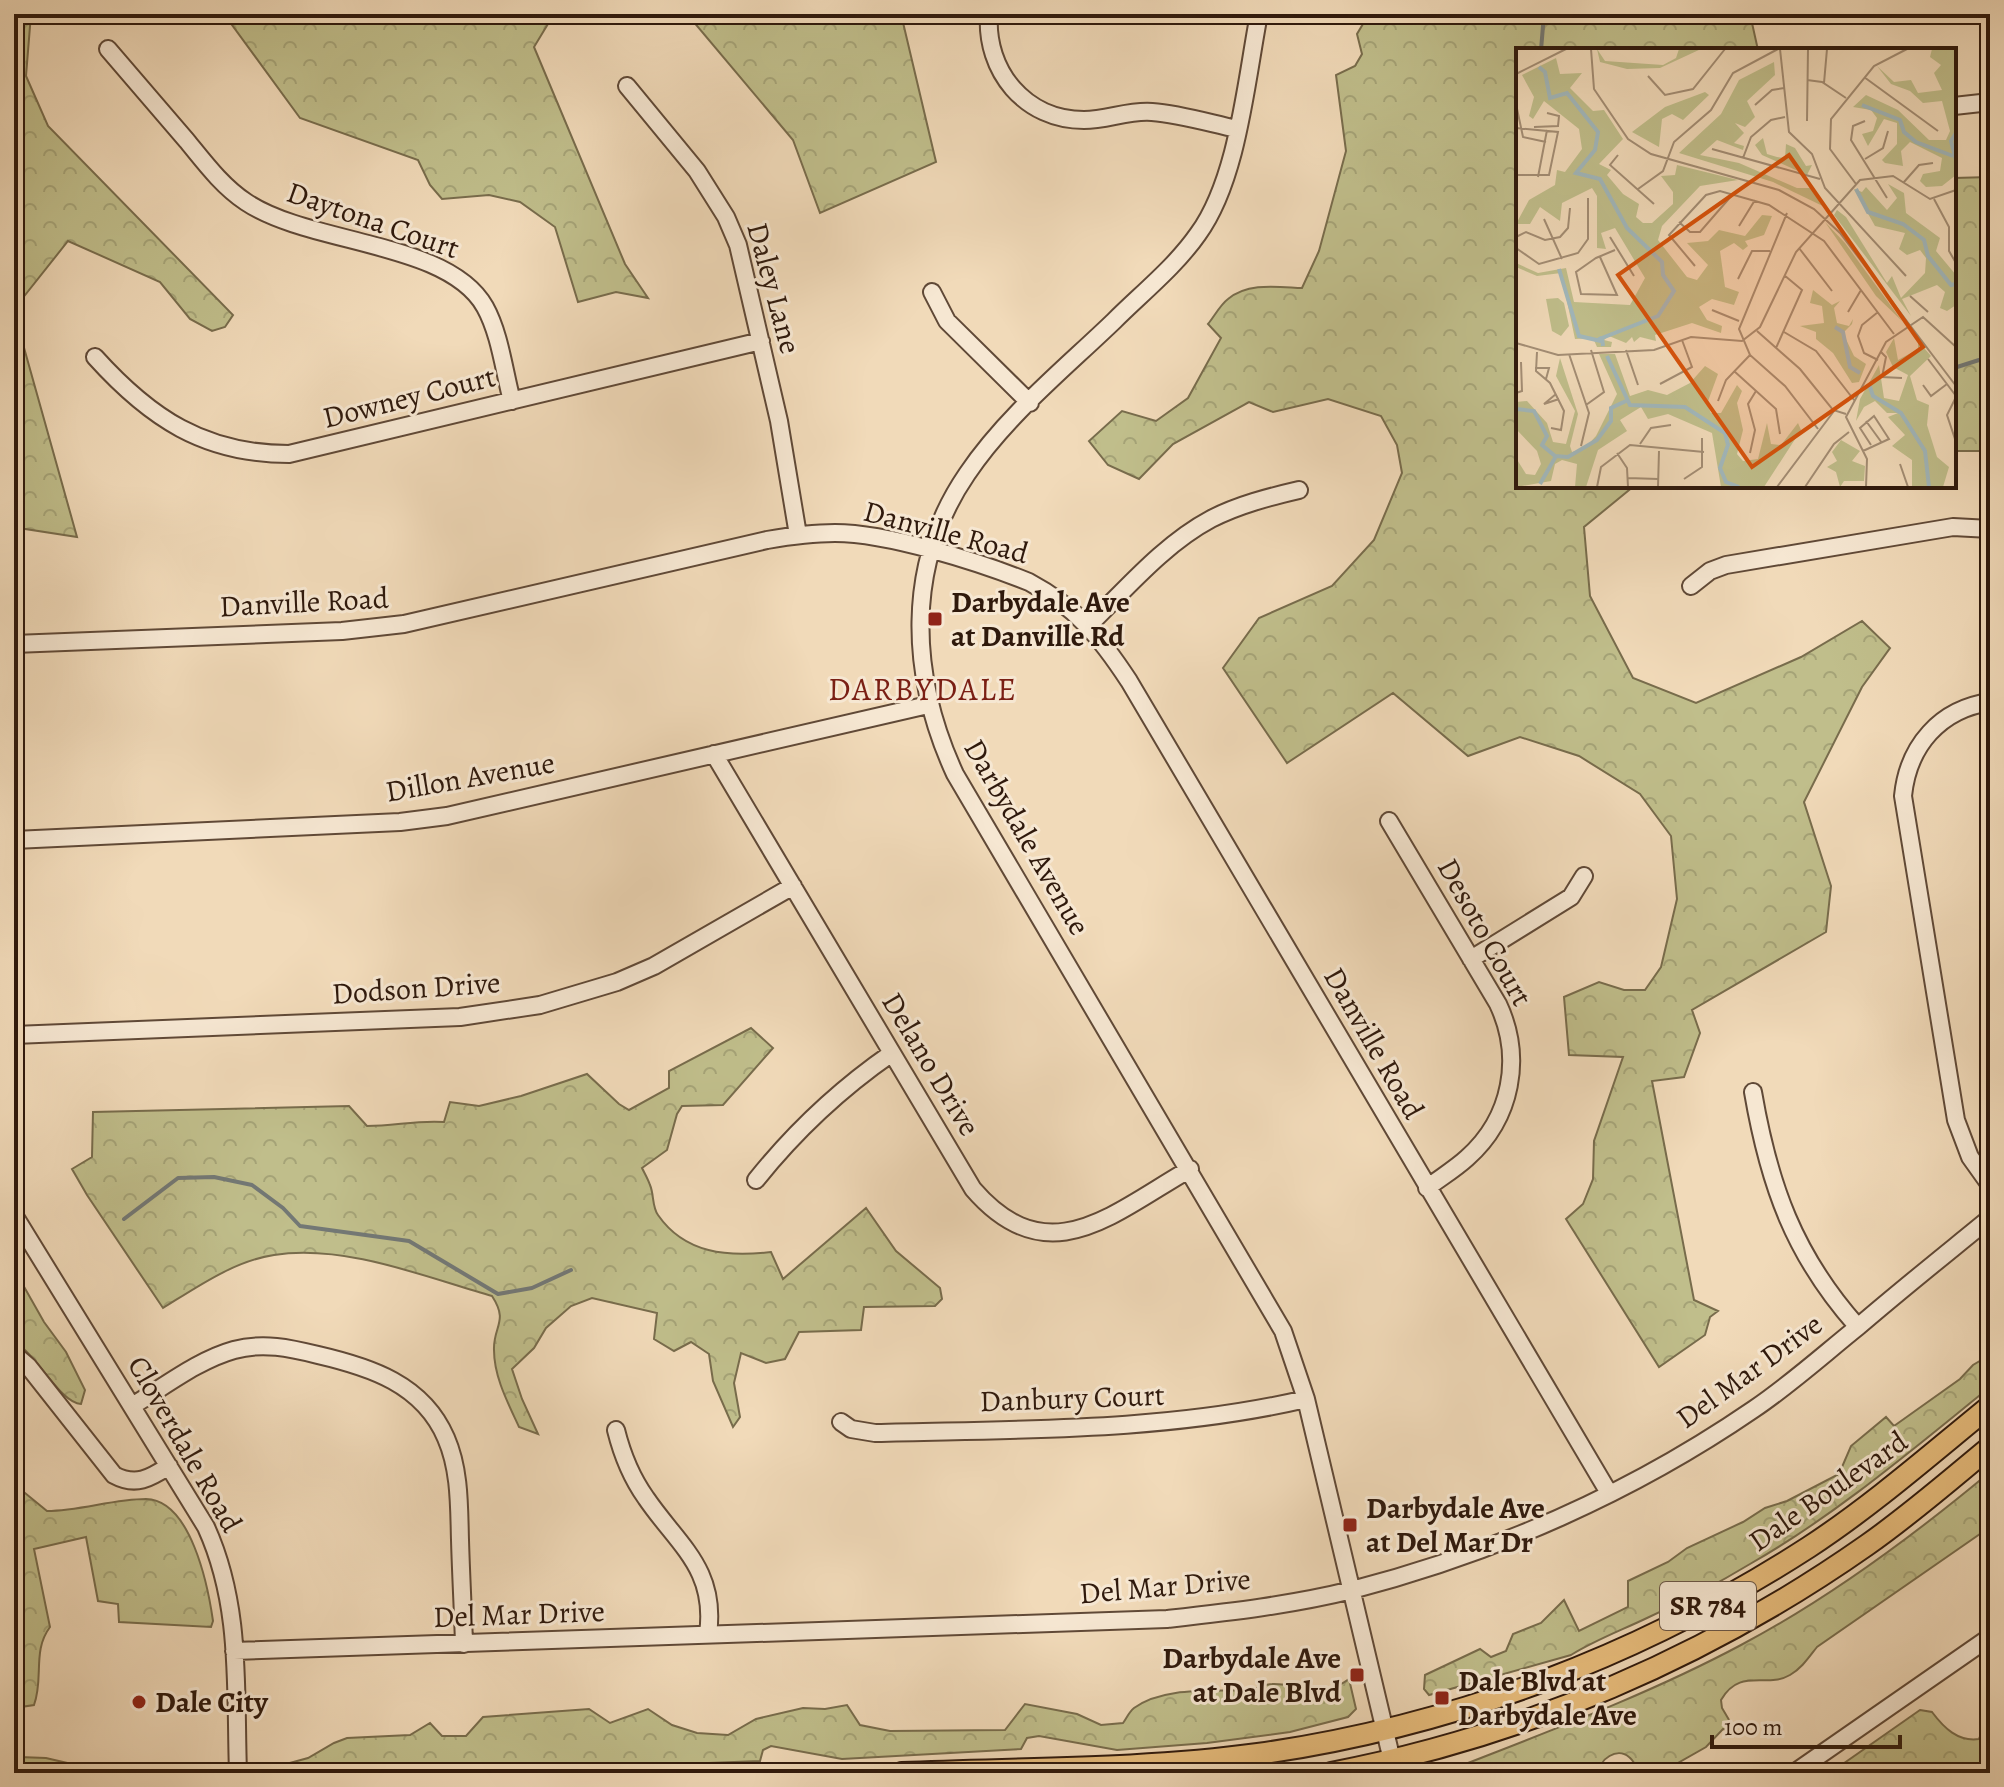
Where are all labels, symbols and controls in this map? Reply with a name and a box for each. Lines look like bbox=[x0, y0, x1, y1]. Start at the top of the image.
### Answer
inset map bbox=[1516, 48, 1956, 488]
street label: Daytona Court bbox=[281, 172, 465, 268]
street label: Daley Lane bbox=[737, 218, 811, 358]
street label: Downey Court bbox=[318, 356, 500, 438]
street label: Danville Road bbox=[859, 491, 1034, 573]
street label: Danville Road bbox=[218, 578, 390, 626]
place label: Darbydale Ave at Danville Rd bbox=[951, 582, 1130, 656]
marker: Darbydale Ave at Danville Rd bbox=[926, 610, 944, 628]
district label: DARBYDALE bbox=[828, 667, 1018, 711]
street label: Darbydale Avenue bbox=[955, 732, 1099, 942]
street label: Dillon Avenue bbox=[382, 742, 558, 812]
street label: Desoto Court bbox=[1428, 851, 1542, 1013]
street label: Danville Road bbox=[1314, 960, 1434, 1127]
street label: Dodson Drive bbox=[330, 962, 502, 1014]
street label: Delano Drive bbox=[873, 985, 989, 1143]
street label: Del Mar Drive bbox=[1668, 1304, 1830, 1438]
street label: Cloverdale Road bbox=[118, 1349, 252, 1540]
street label: Danbury Court bbox=[979, 1375, 1165, 1421]
street label: Dale Boulevard bbox=[1741, 1421, 1916, 1561]
place label: Darbydale Ave at Del Mar Dr bbox=[1366, 1488, 1545, 1562]
marker: Darbydale Ave at Del Mar Dr bbox=[1341, 1516, 1359, 1534]
street label: Del Mar Drive bbox=[1078, 1559, 1252, 1613]
road number: SR 784 bbox=[1660, 1582, 1756, 1630]
street label: Del Mar Drive bbox=[433, 1591, 605, 1637]
place label: Darbydale Ave at Dale Blvd bbox=[1162, 1638, 1342, 1712]
place label: Dale Blvd at Darbydale Ave bbox=[1458, 1661, 1637, 1735]
marker: Darbydale Ave at Dale Blvd bbox=[1348, 1666, 1366, 1684]
place label: Dale City bbox=[155, 1682, 269, 1722]
marker: Dale Blvd at Darbydale Ave bbox=[1433, 1689, 1451, 1707]
marker: Dale City bbox=[130, 1693, 148, 1711]
scale bar bbox=[1712, 1699, 1900, 1749]
text: 100 m bbox=[1724, 1711, 1783, 1743]

